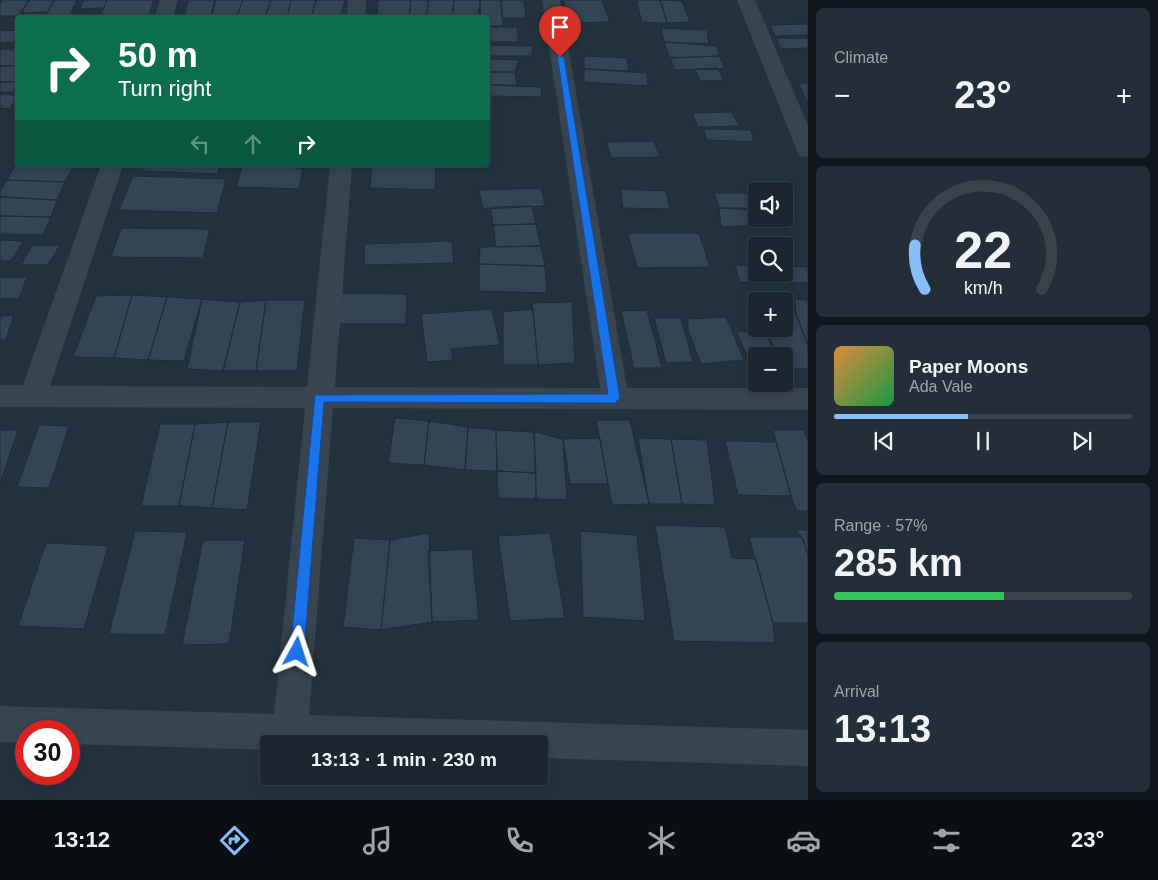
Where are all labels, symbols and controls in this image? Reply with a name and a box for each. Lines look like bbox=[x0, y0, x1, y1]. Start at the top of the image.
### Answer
pin bbox=[539, 6, 581, 57]
icon: arrive bbox=[546, 13, 574, 41]
icon: right bbox=[35, 35, 100, 100]
text: 50 m bbox=[118, 35, 198, 74]
text: Climate bbox=[834, 49, 888, 66]
text: 23° bbox=[954, 74, 1012, 116]
text: Turn right bbox=[118, 76, 211, 101]
text: − bbox=[834, 80, 850, 111]
text: + bbox=[1116, 80, 1132, 111]
icon: left bbox=[186, 130, 214, 158]
icon: ahead bbox=[239, 130, 267, 158]
icon: right bbox=[292, 130, 320, 158]
map controls bbox=[748, 182, 793, 392]
button: sound bbox=[748, 182, 793, 227]
text: 22 bbox=[954, 221, 1012, 279]
button: search bbox=[748, 237, 793, 282]
text: km/h bbox=[964, 278, 1002, 298]
button: + bbox=[748, 292, 793, 337]
button: − bbox=[748, 347, 793, 392]
text: Paper Moons bbox=[909, 356, 1028, 377]
text: Ada Vale bbox=[909, 378, 973, 395]
icon: previous bbox=[870, 427, 898, 455]
icon: pause bbox=[969, 427, 997, 455]
icon: next bbox=[1068, 427, 1096, 455]
text: Range · 57% bbox=[834, 517, 927, 534]
text: 285 km bbox=[834, 542, 963, 584]
position arrow bbox=[270, 625, 322, 677]
text: Arrival bbox=[834, 683, 879, 700]
text: 13:13 bbox=[834, 708, 931, 750]
speed limit sign: 30 bbox=[15, 720, 80, 785]
text: 13:13 · 1 min · 230 m bbox=[311, 749, 497, 770]
icon: directions bbox=[217, 823, 252, 858]
icon: music bbox=[360, 823, 395, 858]
icon: phone bbox=[502, 823, 537, 858]
icon: climate bbox=[644, 823, 679, 858]
icon: car bbox=[786, 823, 821, 858]
icon: filters bbox=[929, 823, 964, 858]
text: 13:12 bbox=[54, 827, 110, 852]
text: 23° bbox=[1071, 827, 1104, 852]

